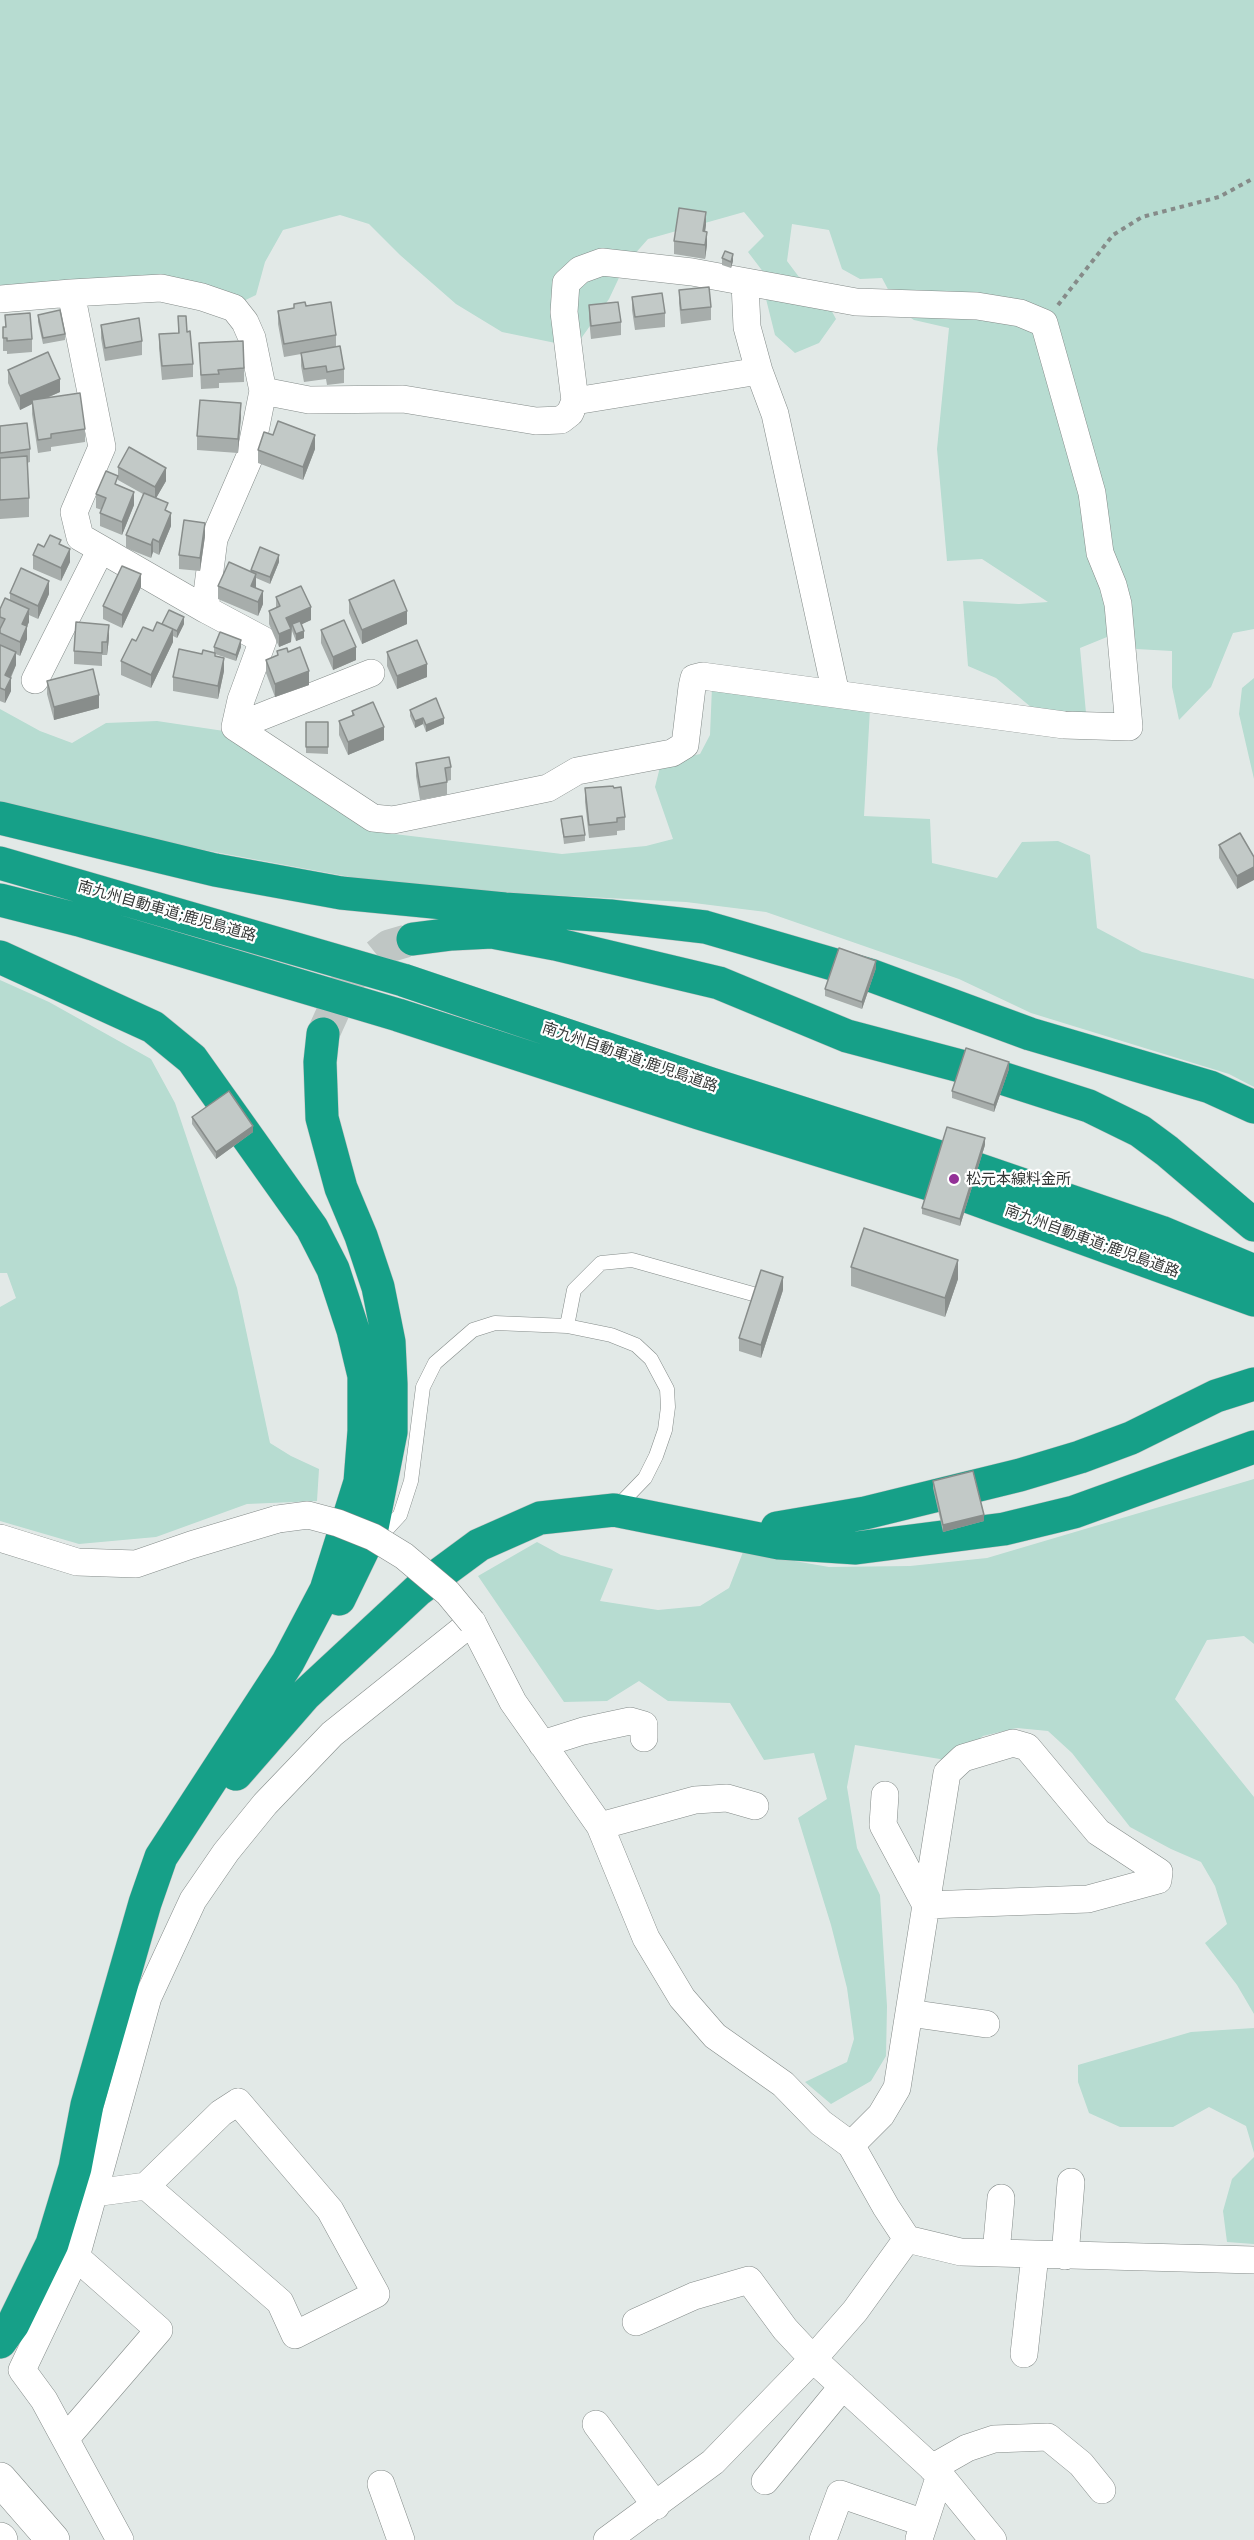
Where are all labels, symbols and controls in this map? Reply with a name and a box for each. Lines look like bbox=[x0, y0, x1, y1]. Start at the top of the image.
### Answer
street label: 南九州自動車道;鹿児島道路 bbox=[76, 877, 258, 945]
street label: 南九州自動車道;鹿児島道路 bbox=[540, 1018, 720, 1096]
place label: 松元本線料金所 bbox=[966, 1170, 1071, 1188]
marker: 松元本線料金所 bbox=[947, 1172, 961, 1186]
street label: 南九州自動車道;鹿児島道路 bbox=[1002, 1201, 1182, 1281]

